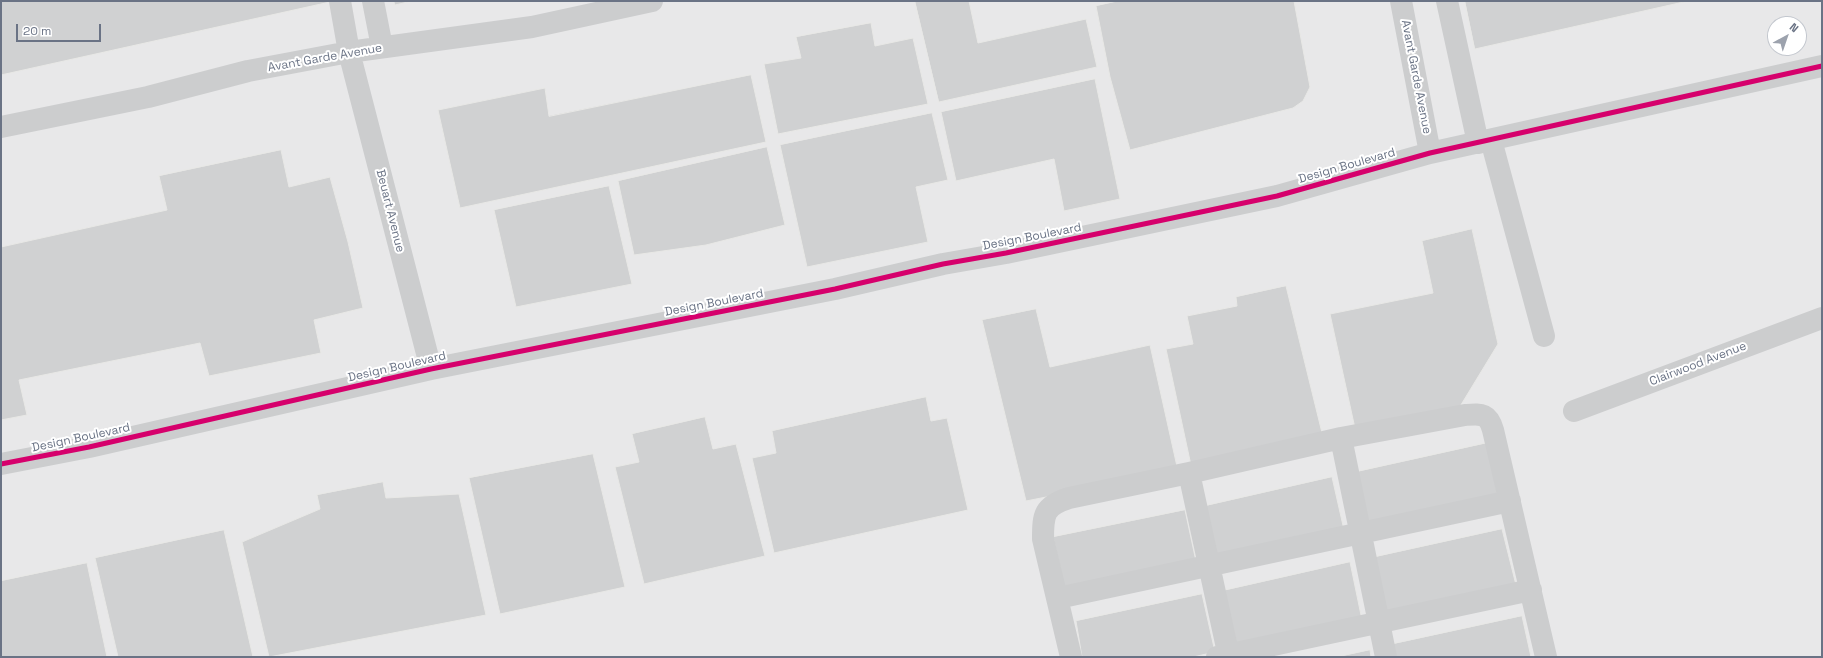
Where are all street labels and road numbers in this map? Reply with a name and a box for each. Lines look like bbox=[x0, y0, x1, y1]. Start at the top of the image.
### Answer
street label: Avant Garde Avenue bbox=[1398, 19, 1434, 135]
street label: Avant Garde Avenue bbox=[267, 41, 383, 75]
street label: Design Boulevard bbox=[1297, 145, 1397, 187]
street label: Beuart Avenue bbox=[373, 168, 407, 254]
street label: Design Boulevard bbox=[981, 220, 1083, 254]
street label: Design Boulevard bbox=[663, 286, 765, 320]
street label: Clairwood Avenue bbox=[1648, 339, 1748, 389]
street label: Design Boulevard bbox=[347, 349, 447, 385]
street label: Design Boulevard bbox=[31, 421, 131, 455]

